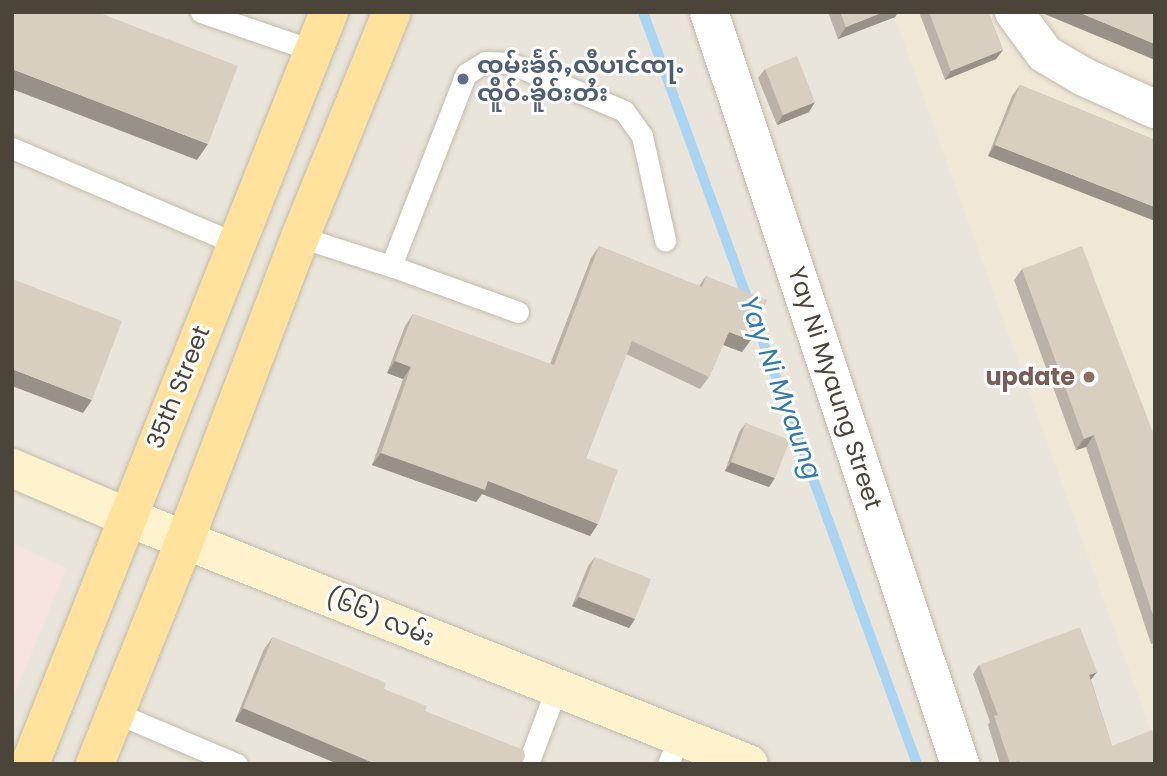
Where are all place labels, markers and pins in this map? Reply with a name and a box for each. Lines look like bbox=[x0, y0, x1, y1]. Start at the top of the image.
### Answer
place label: ၸုမ်းၶႅၵ်ႇလီပၢင်ၸႃႉ ၸိူဝ်ႉၶိူဝ်းတႆး bbox=[477, 51, 684, 107]
marker: ၸုမ်းၶႅၵ်ႇလီပၢင်ၸႃႉ ၸိူဝ်ႉၶိူဝ်းတႆး bbox=[455, 71, 471, 87]
place label: update bbox=[985, 363, 1075, 391]
marker: update bbox=[1081, 369, 1097, 385]

